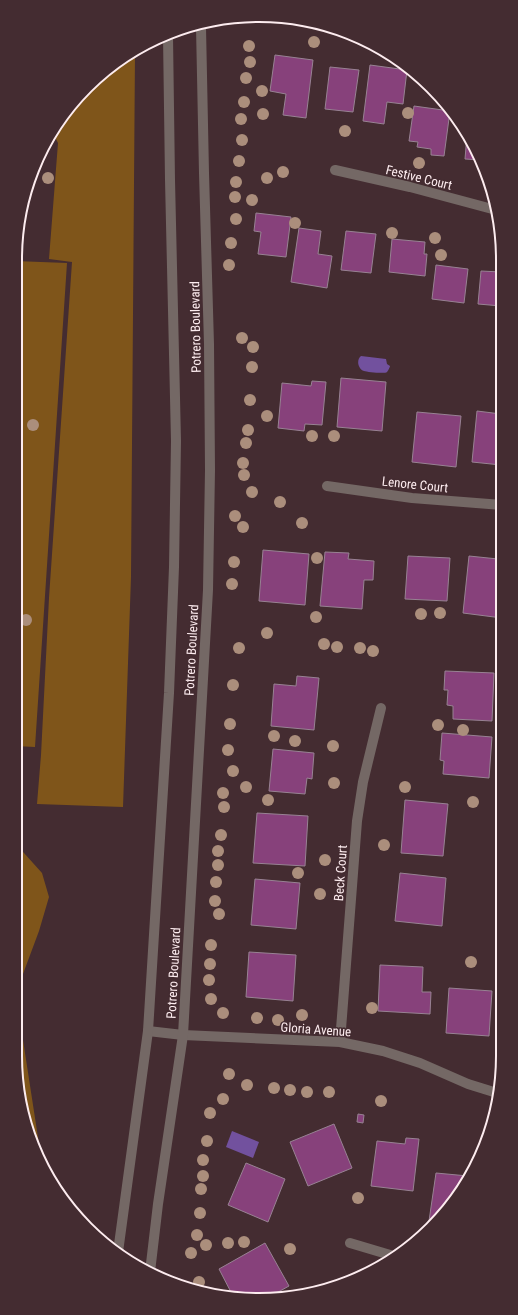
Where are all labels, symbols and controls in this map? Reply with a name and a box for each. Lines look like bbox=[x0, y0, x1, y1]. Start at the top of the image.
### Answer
street label: Festive Court bbox=[384, 162, 454, 193]
street label: Potrero Boulevard bbox=[187, 281, 204, 373]
street label: Lenore Court bbox=[381, 474, 449, 495]
street label: Potrero Boulevard bbox=[182, 604, 201, 696]
street label: Beck Court bbox=[331, 844, 350, 902]
street label: Potrero Boulevard bbox=[164, 927, 183, 1019]
street label: Gloria Avenue bbox=[280, 1020, 352, 1039]

